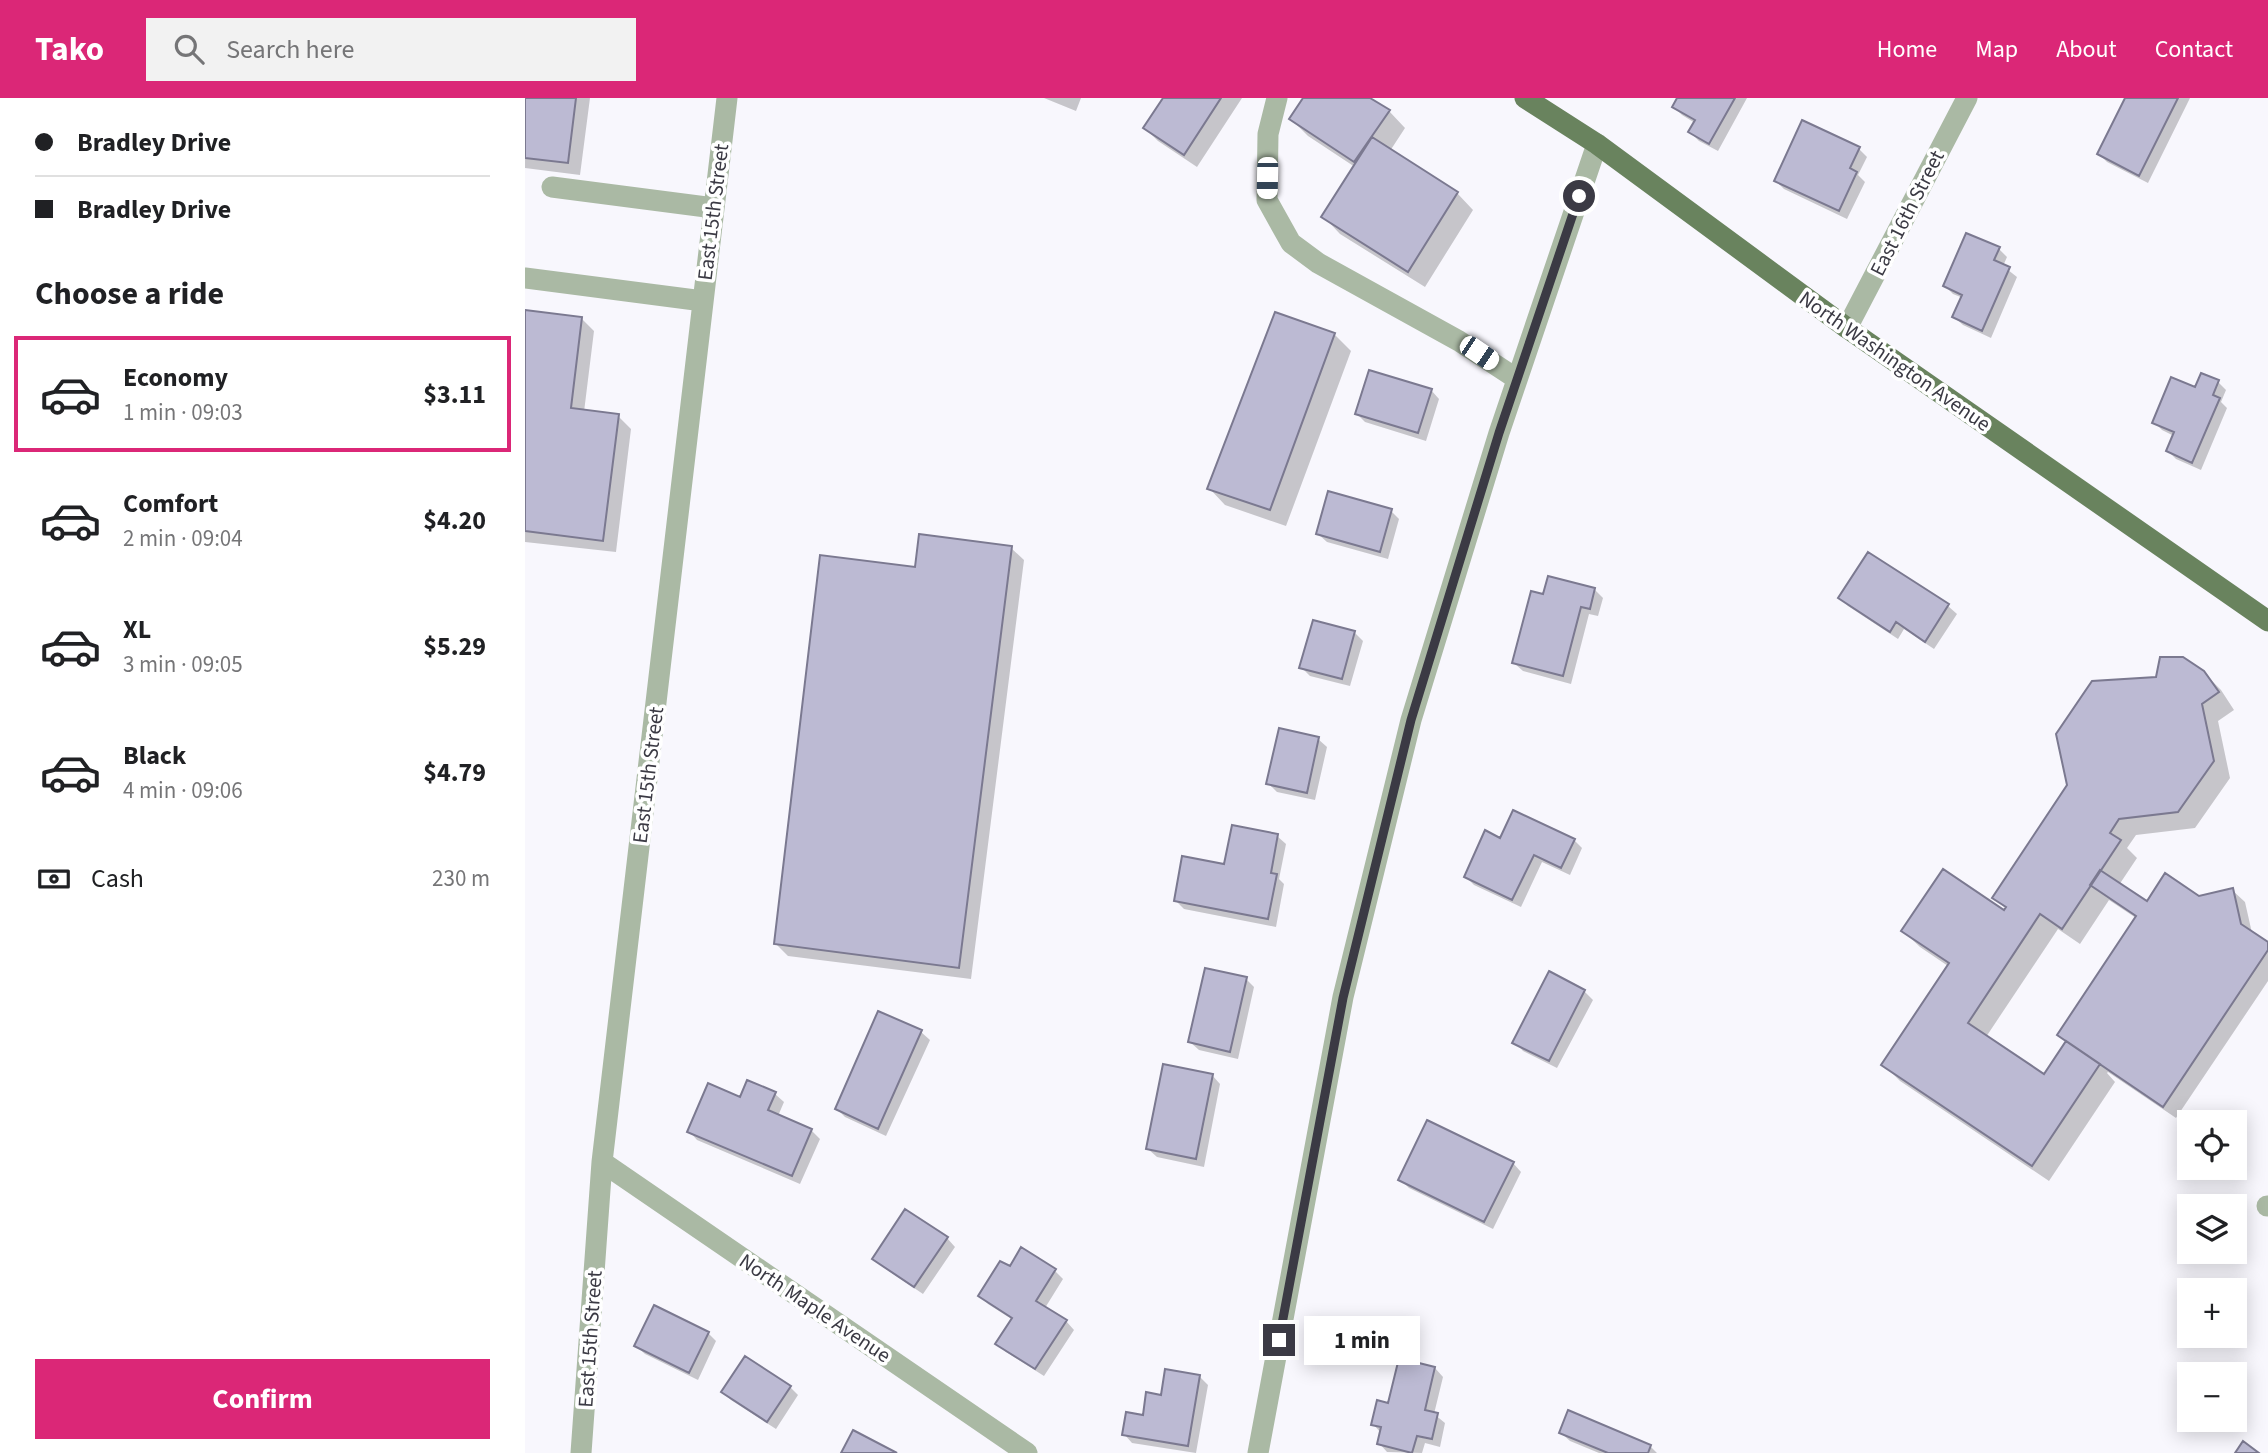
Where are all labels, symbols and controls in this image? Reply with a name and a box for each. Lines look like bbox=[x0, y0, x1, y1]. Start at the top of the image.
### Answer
search box bbox=[146, 18, 636, 81]
text: Tako bbox=[35, 26, 104, 73]
icon: search bbox=[170, 30, 208, 68]
text: Search here bbox=[226, 31, 354, 68]
text: Home bbox=[1877, 32, 1937, 67]
text: Map bbox=[1975, 32, 2018, 67]
text: About bbox=[2056, 32, 2117, 67]
text: Contact bbox=[2155, 32, 2233, 67]
text: Bradley Drive bbox=[77, 124, 231, 161]
street label: East 15th Street bbox=[690, 142, 736, 282]
street label: East 16th Street bbox=[1862, 145, 1952, 281]
car bbox=[1257, 157, 1278, 199]
route start bbox=[1563, 180, 1595, 212]
text: Bradley Drive bbox=[77, 191, 231, 228]
text: Choose a ride bbox=[35, 271, 224, 317]
street label: North Washington Avenue bbox=[1793, 283, 1997, 439]
car bbox=[1456, 333, 1503, 373]
text: Economy bbox=[123, 359, 228, 396]
icon: car bbox=[39, 363, 102, 426]
text: $3.11 bbox=[423, 376, 486, 413]
text: 1 min · 09:03 bbox=[123, 396, 243, 429]
text: Comfort bbox=[123, 485, 218, 522]
icon: car bbox=[39, 489, 102, 552]
text: $4.20 bbox=[423, 502, 486, 539]
text: 2 min · 09:04 bbox=[123, 522, 243, 555]
text: XL bbox=[123, 611, 151, 648]
icon: car bbox=[39, 615, 102, 678]
text: $5.29 bbox=[423, 628, 486, 665]
text: 3 min · 09:05 bbox=[123, 648, 243, 681]
street label: East 15th Street bbox=[625, 705, 671, 845]
text: Black bbox=[123, 737, 186, 774]
icon: car bbox=[39, 741, 102, 804]
text: $4.79 bbox=[423, 754, 486, 791]
text: 4 min · 09:06 bbox=[123, 774, 243, 807]
icon: cash bbox=[35, 860, 73, 898]
text: Cash bbox=[91, 860, 144, 897]
text: 230 m bbox=[432, 862, 490, 895]
map controls bbox=[2177, 1110, 2247, 1432]
button: locate bbox=[2177, 1110, 2247, 1180]
button: layers bbox=[2177, 1194, 2247, 1264]
street label: North Maple Avenue bbox=[733, 1246, 897, 1370]
street label: East 15th Street bbox=[570, 1269, 610, 1409]
button: + bbox=[2177, 1278, 2247, 1348]
callout: 1 min bbox=[1303, 1316, 1419, 1364]
route end bbox=[1263, 1324, 1295, 1356]
text: 1 min bbox=[1334, 1324, 1390, 1357]
button: Confirm bbox=[35, 1359, 490, 1439]
button: − bbox=[2177, 1362, 2247, 1432]

